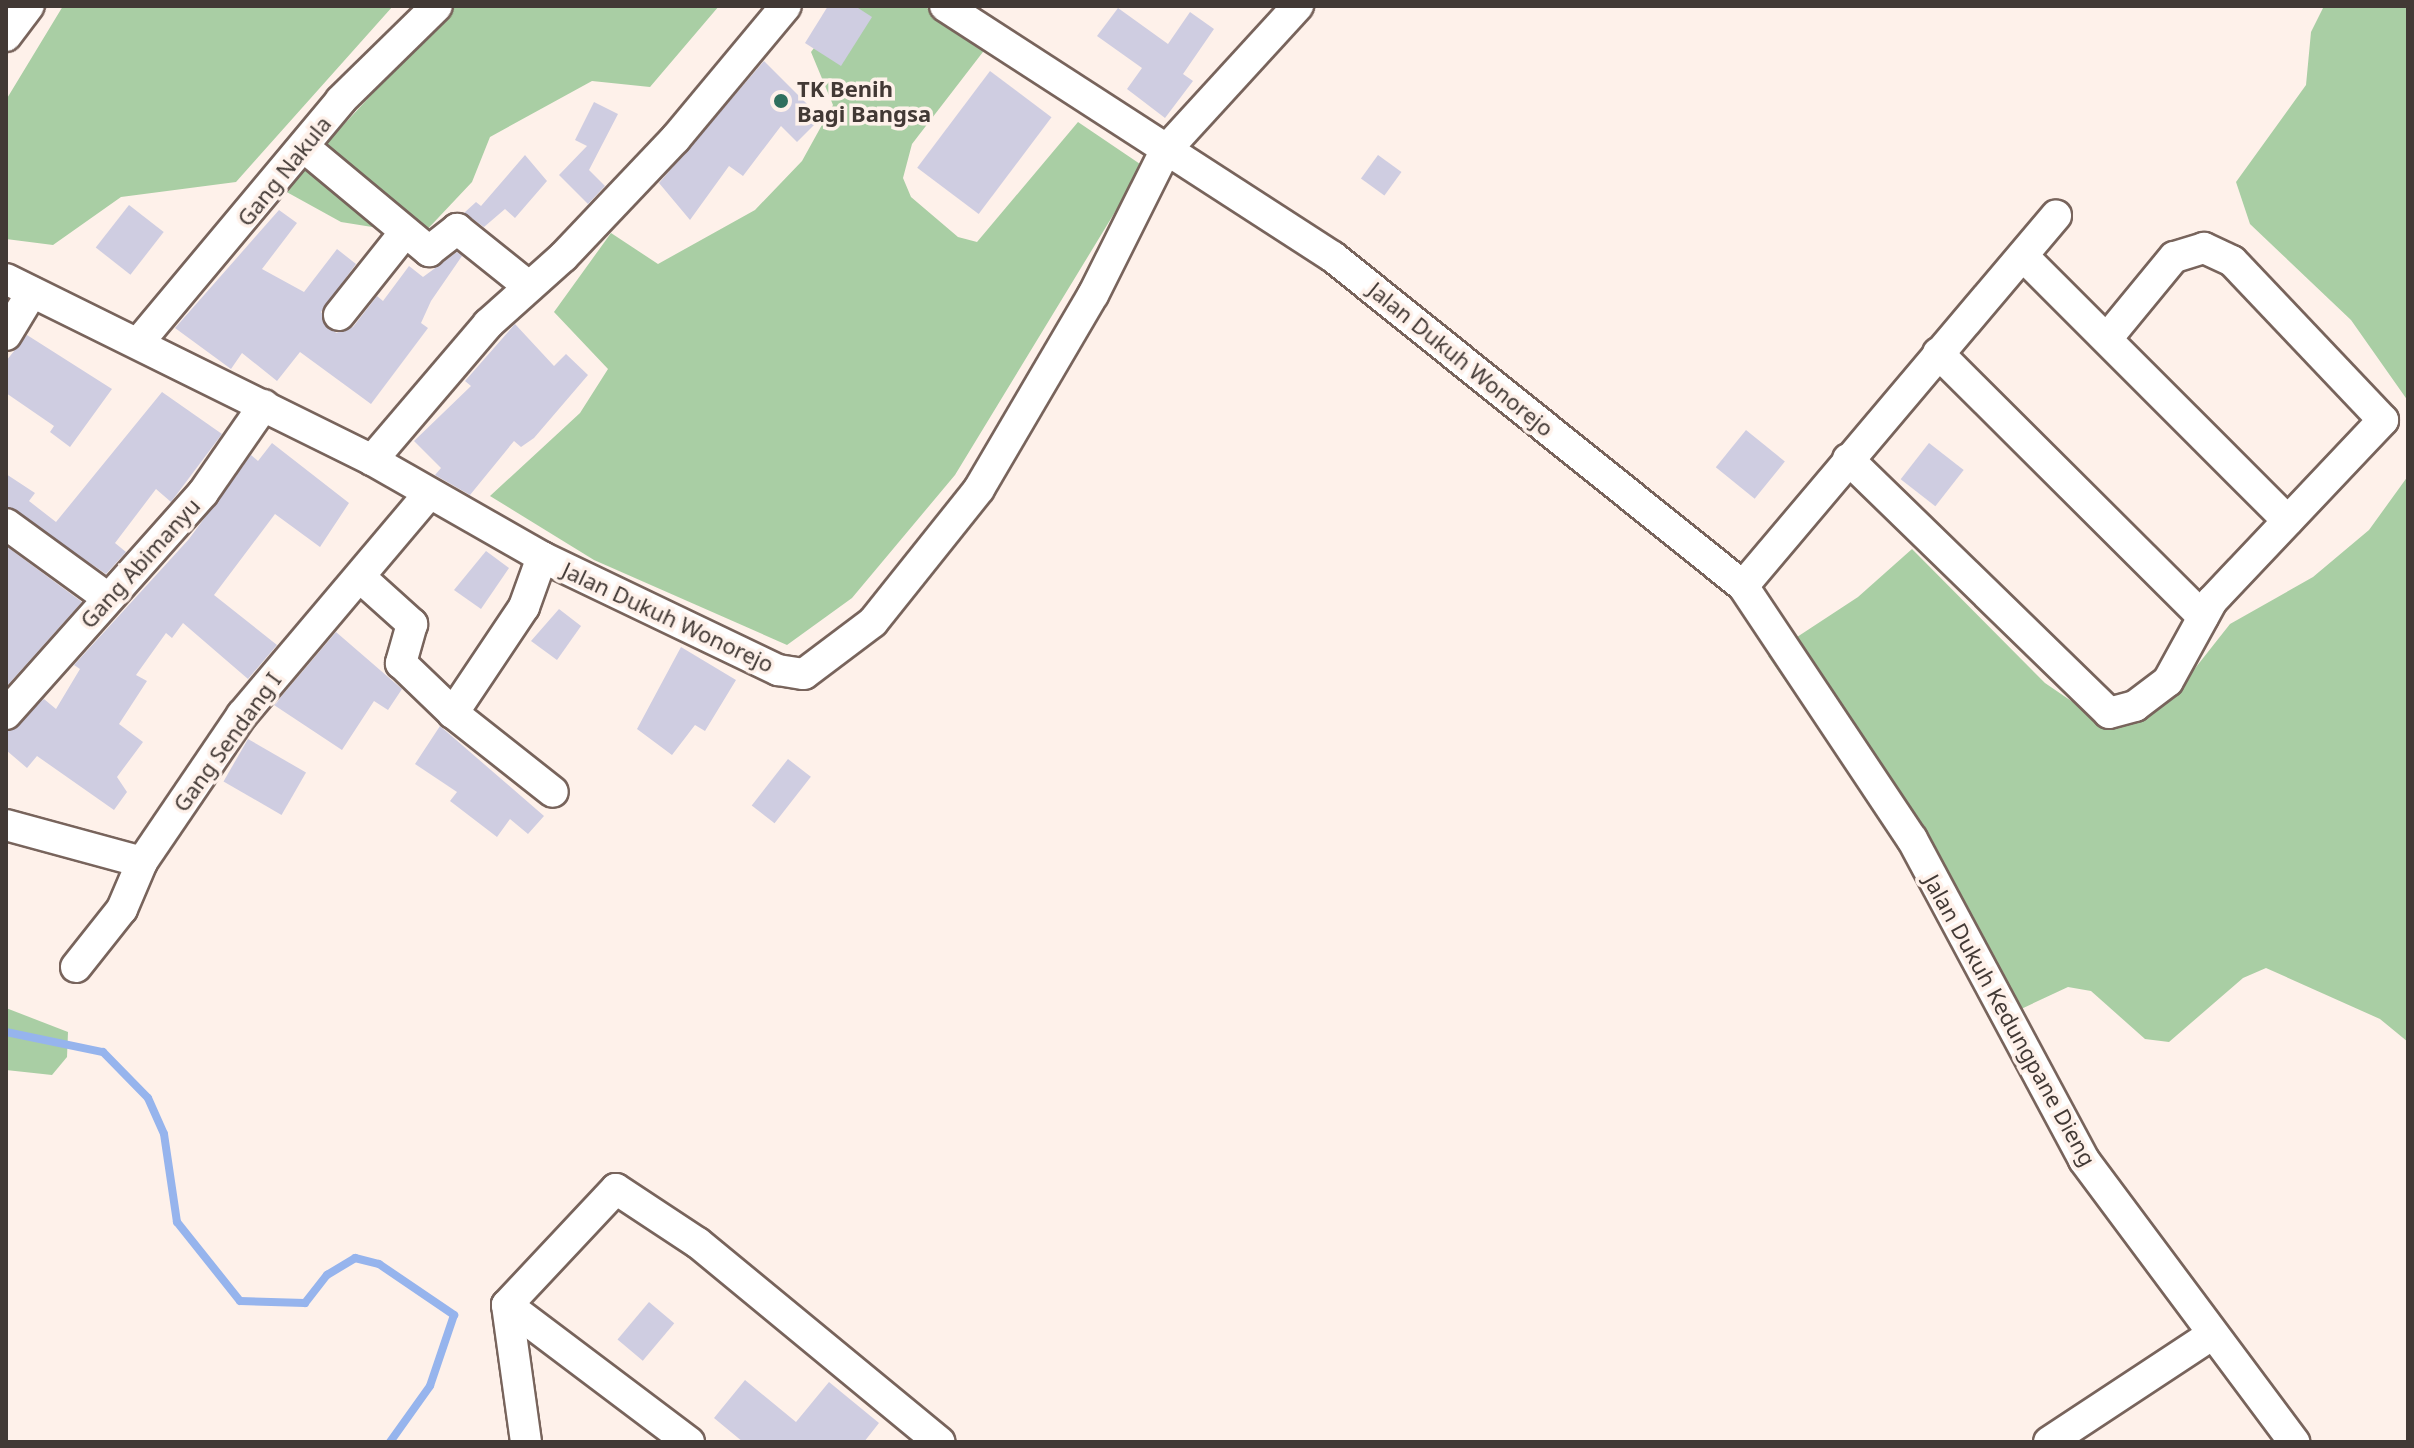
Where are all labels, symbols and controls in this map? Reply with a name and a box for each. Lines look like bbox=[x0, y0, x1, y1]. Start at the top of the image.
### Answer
place label: TK Benih Bagi Bangsa bbox=[797, 75, 931, 126]
marker: TK Benih Bagi Bangsa bbox=[772, 92, 790, 110]
street label: Gang Nakula bbox=[232, 111, 336, 231]
street label: Jalan Dukuh Wonorejo bbox=[1363, 276, 1559, 442]
street label: Gang Abimanyu bbox=[75, 493, 205, 633]
street label: Jalan Dukuh Wonorejo bbox=[558, 556, 778, 678]
street label: Gang Sendang I bbox=[168, 667, 286, 817]
street label: Jalan Dukuh Kedungpane Dieng bbox=[1919, 870, 2101, 1170]

